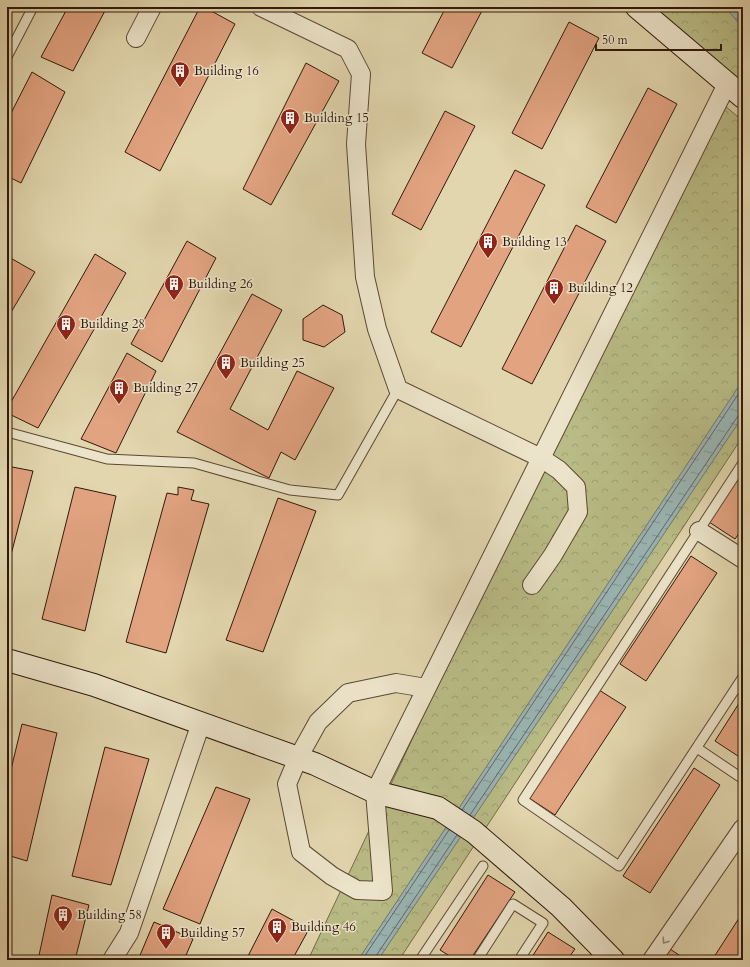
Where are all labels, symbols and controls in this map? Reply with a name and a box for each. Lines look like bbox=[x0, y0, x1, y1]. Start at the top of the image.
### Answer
scale bar bbox=[596, 26, 721, 52]
text: 50 m bbox=[602, 32, 629, 48]
building icon: Building 16 bbox=[169, 60, 191, 88]
place label: Building 16 bbox=[194, 62, 259, 80]
building icon: Building 15 bbox=[279, 107, 301, 135]
place label: Building 15 bbox=[304, 109, 369, 127]
building icon: Building 13 bbox=[477, 231, 499, 259]
place label: Building 13 bbox=[502, 233, 567, 251]
building icon: Building 26 bbox=[163, 273, 185, 301]
place label: Building 26 bbox=[188, 275, 253, 293]
building icon: Building 12 bbox=[543, 277, 565, 305]
place label: Building 12 bbox=[568, 279, 633, 297]
building icon: Building 28 bbox=[55, 313, 77, 341]
place label: Building 28 bbox=[80, 315, 145, 333]
building icon: Building 25 bbox=[215, 352, 237, 380]
place label: Building 25 bbox=[240, 354, 305, 372]
building icon: Building 27 bbox=[108, 377, 130, 405]
place label: Building 27 bbox=[133, 379, 198, 397]
building icon: Building 58 bbox=[52, 904, 74, 932]
place label: Building 58 bbox=[77, 906, 142, 924]
building icon: Building 46 bbox=[266, 916, 288, 944]
place label: Building 46 bbox=[291, 918, 356, 936]
building icon: Building 57 bbox=[155, 922, 177, 950]
place label: Building 57 bbox=[180, 924, 245, 942]
one-way arrow bbox=[662, 937, 670, 944]

